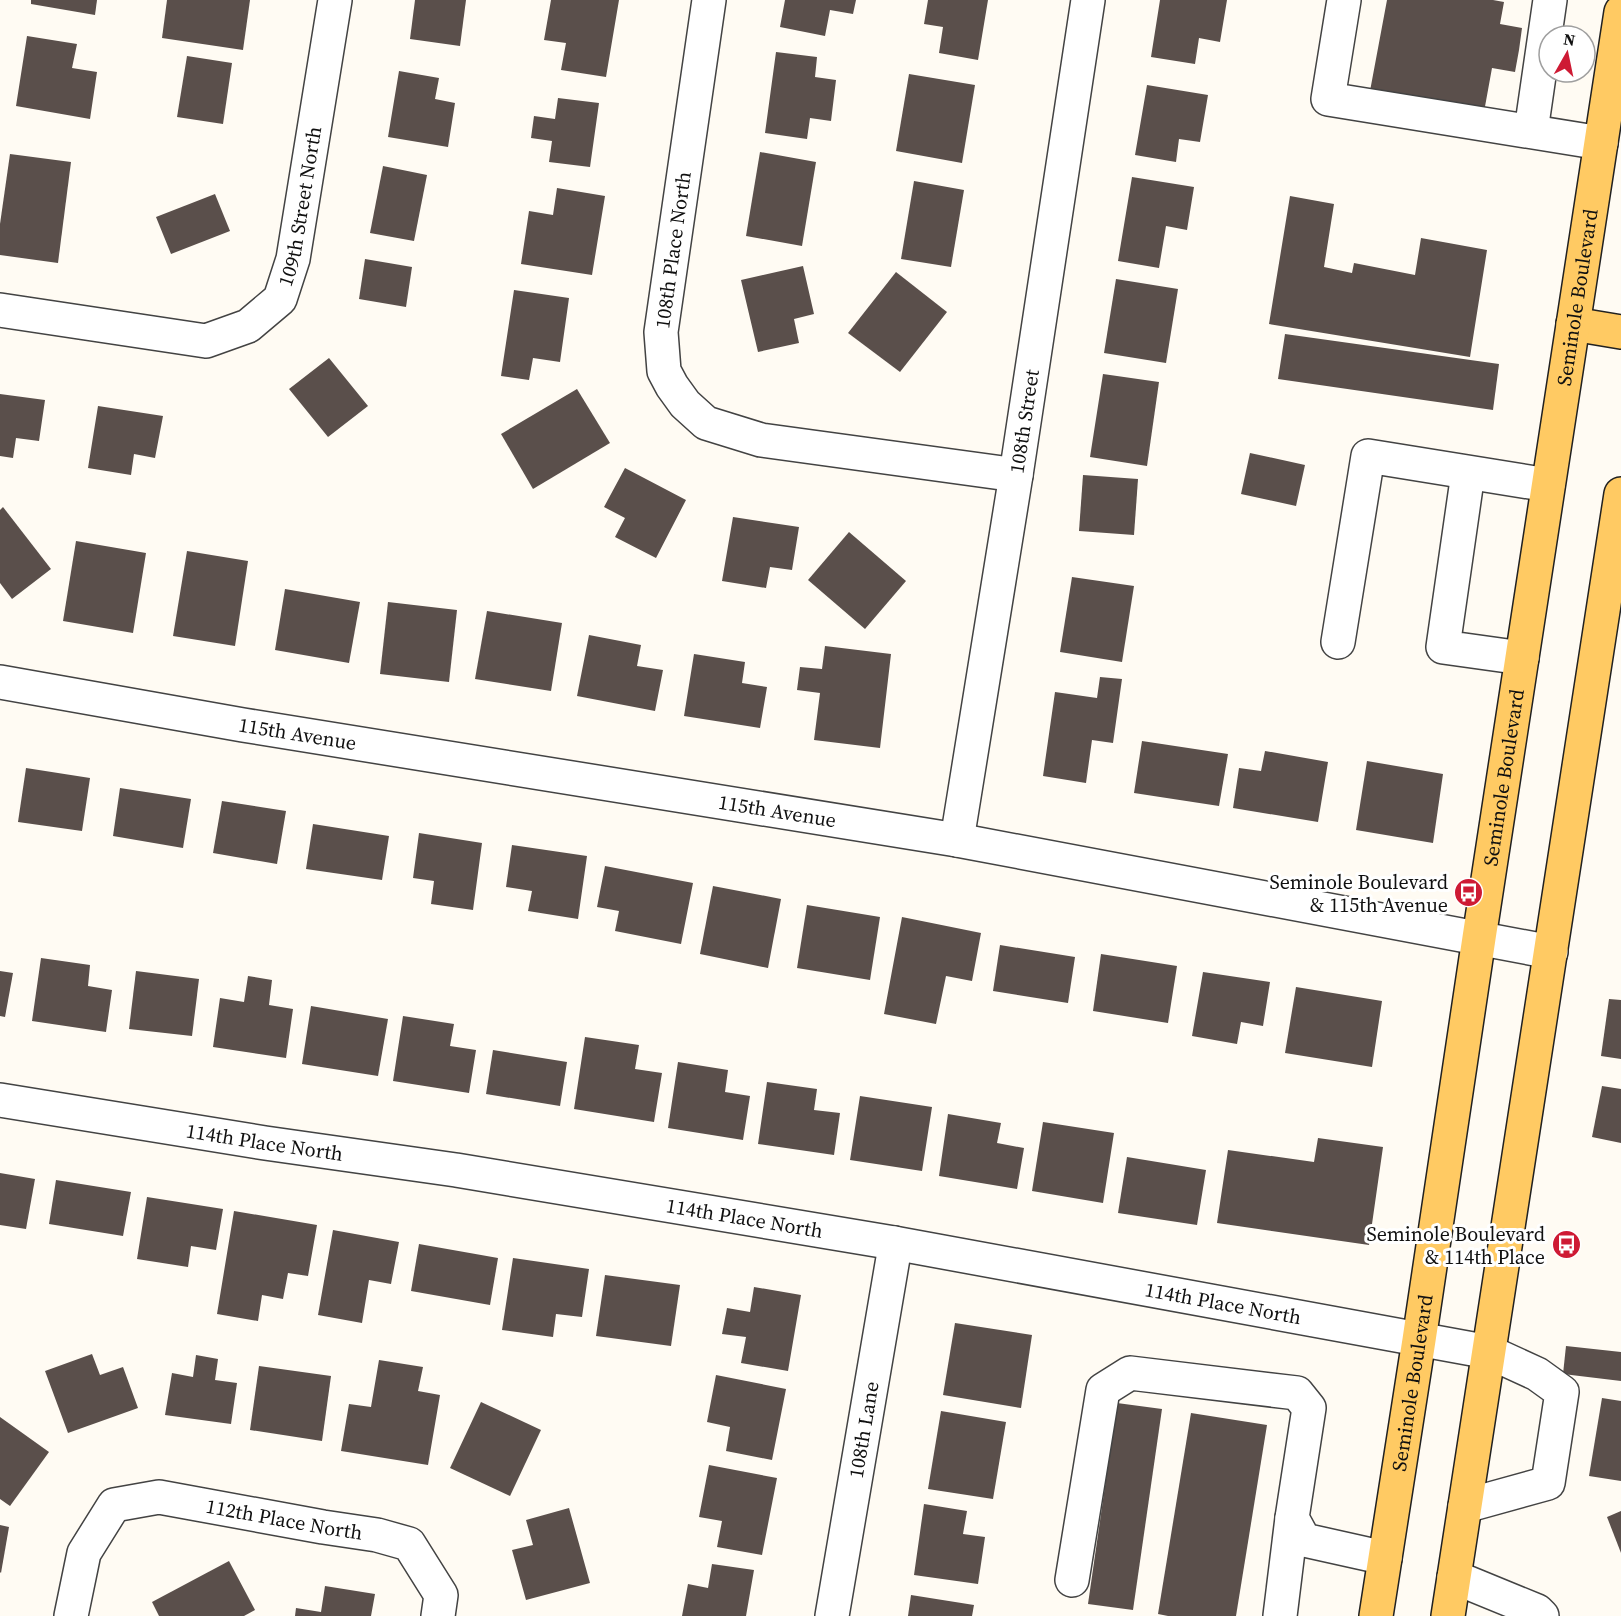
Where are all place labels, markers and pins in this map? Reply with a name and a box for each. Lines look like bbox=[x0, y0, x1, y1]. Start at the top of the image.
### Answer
place label: Seminole Boulevard & 115th Avenue bbox=[1269, 868, 1449, 919]
bus stop icon: Seminole Boulevard & 115th Avenue bbox=[1453, 877, 1485, 909]
place label: Seminole Boulevard & 114th Place bbox=[1366, 1220, 1546, 1271]
bus stop icon: Seminole Boulevard & 114th Place bbox=[1550, 1229, 1582, 1261]

